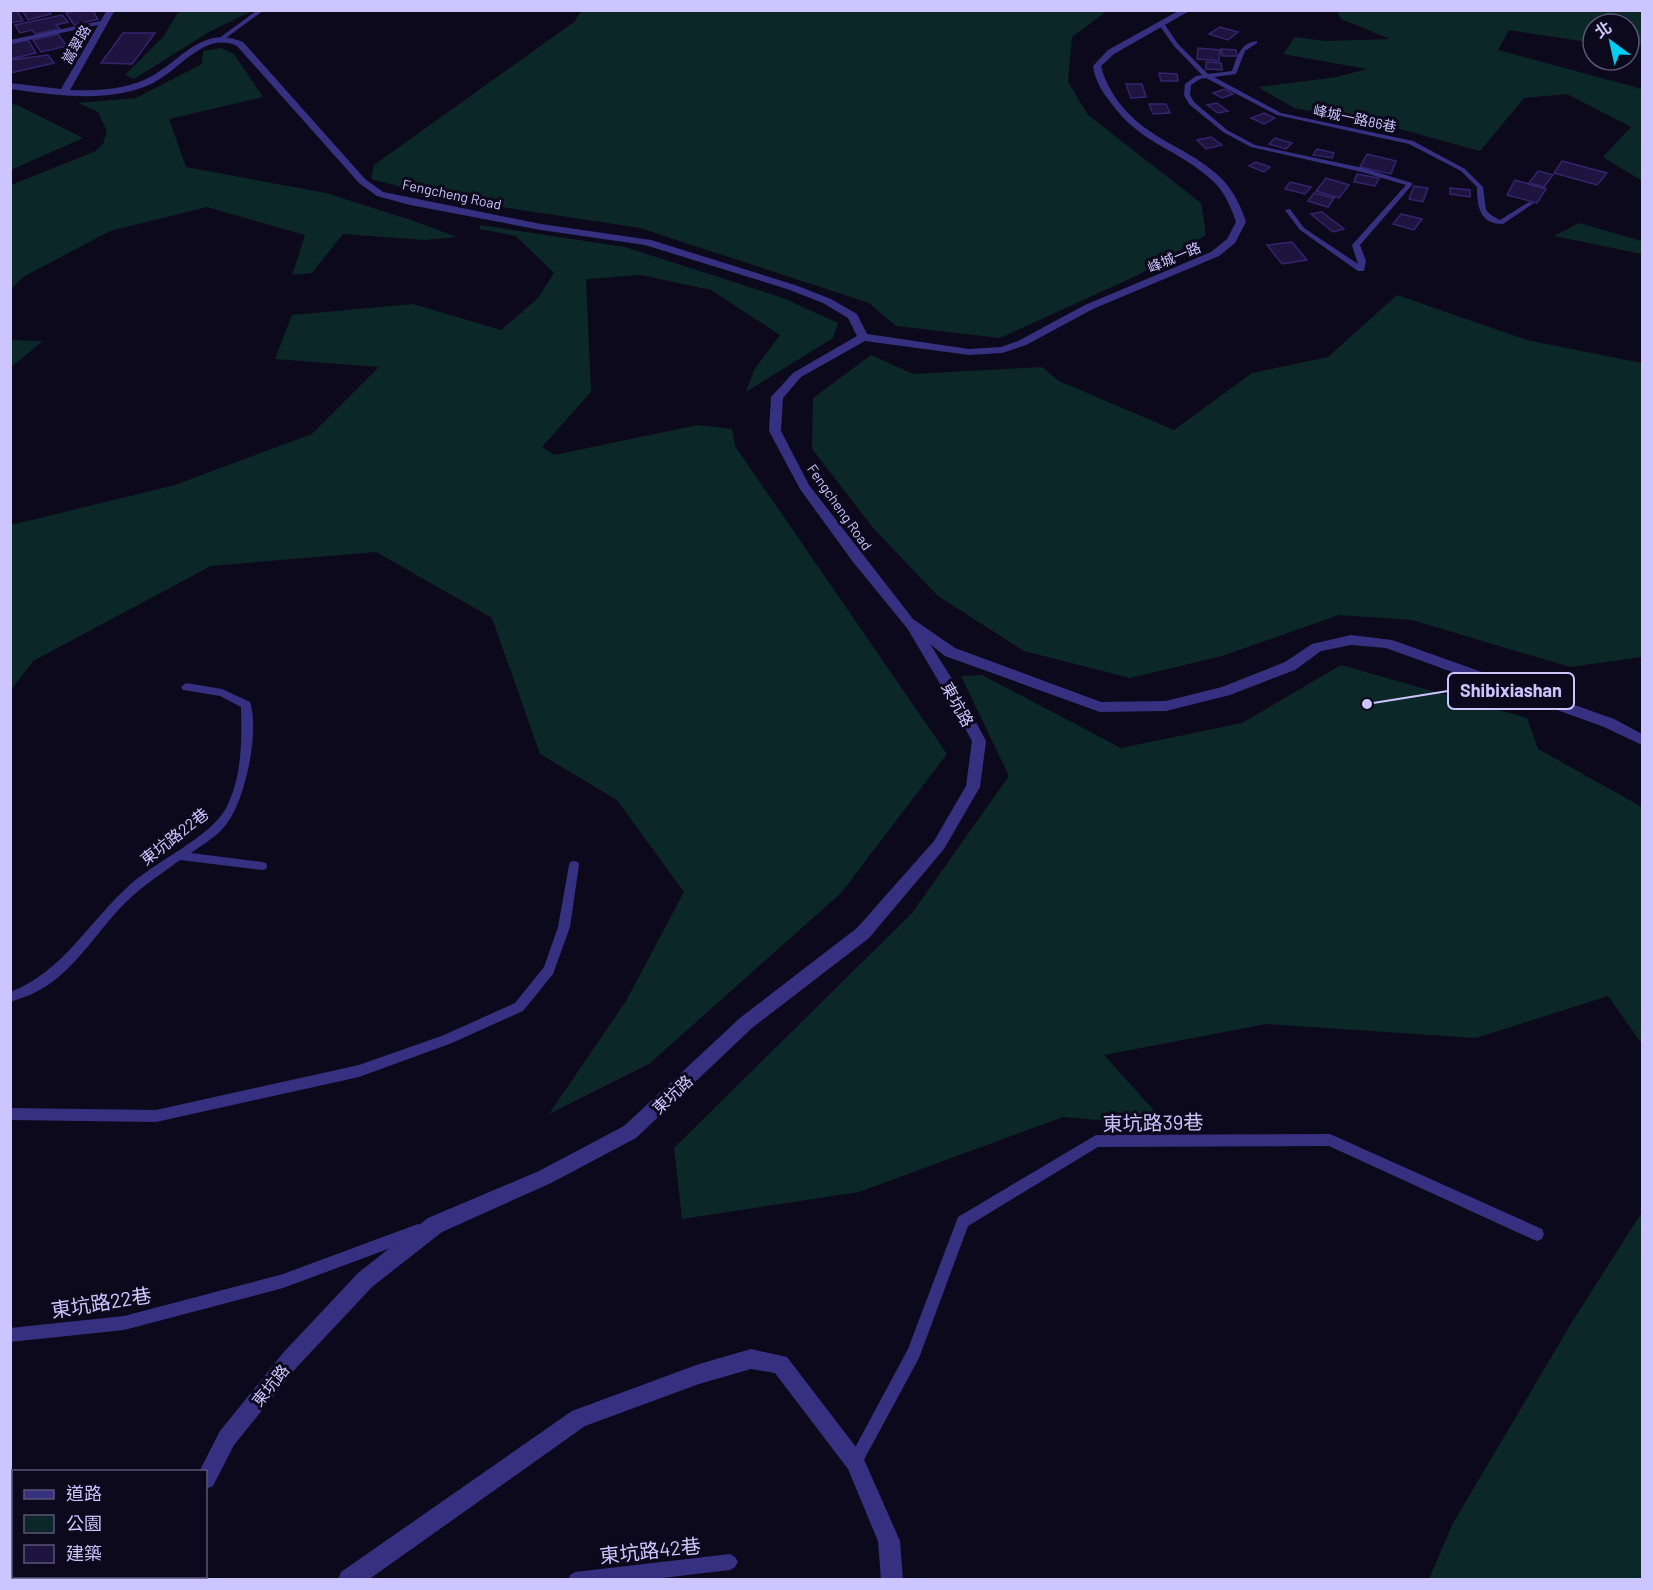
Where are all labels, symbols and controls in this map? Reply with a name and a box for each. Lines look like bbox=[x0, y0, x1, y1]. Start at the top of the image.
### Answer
north arrow bbox=[1581, 12, 1641, 72]
text: 北 bbox=[1591, 17, 1614, 41]
street label: 嵩翠路 bbox=[58, 22, 94, 66]
street label: 峰城一路86巷 bbox=[1312, 101, 1398, 135]
street label: Fengcheng Road bbox=[401, 175, 503, 213]
street label: 峰城一路 bbox=[1145, 238, 1203, 276]
street label: Fengcheng Road bbox=[804, 461, 876, 553]
callout: Shibixiashan bbox=[1448, 673, 1574, 709]
street label: 東坑路 bbox=[938, 678, 978, 730]
text: Shibixiashan bbox=[1460, 679, 1562, 701]
street label: 東坑路22巷 bbox=[136, 804, 212, 868]
street label: 東坑路 bbox=[648, 1071, 696, 1117]
street label: 東坑路39巷 bbox=[1102, 1109, 1204, 1135]
street label: 東坑路22巷 bbox=[49, 1282, 153, 1322]
street label: 東坑路 bbox=[248, 1360, 292, 1410]
legend bbox=[12, 1470, 207, 1578]
text: 道路 bbox=[66, 1482, 102, 1504]
text: 公園 bbox=[66, 1512, 102, 1534]
street label: 東坑路42巷 bbox=[598, 1533, 702, 1567]
text: 建築 bbox=[66, 1542, 102, 1564]

